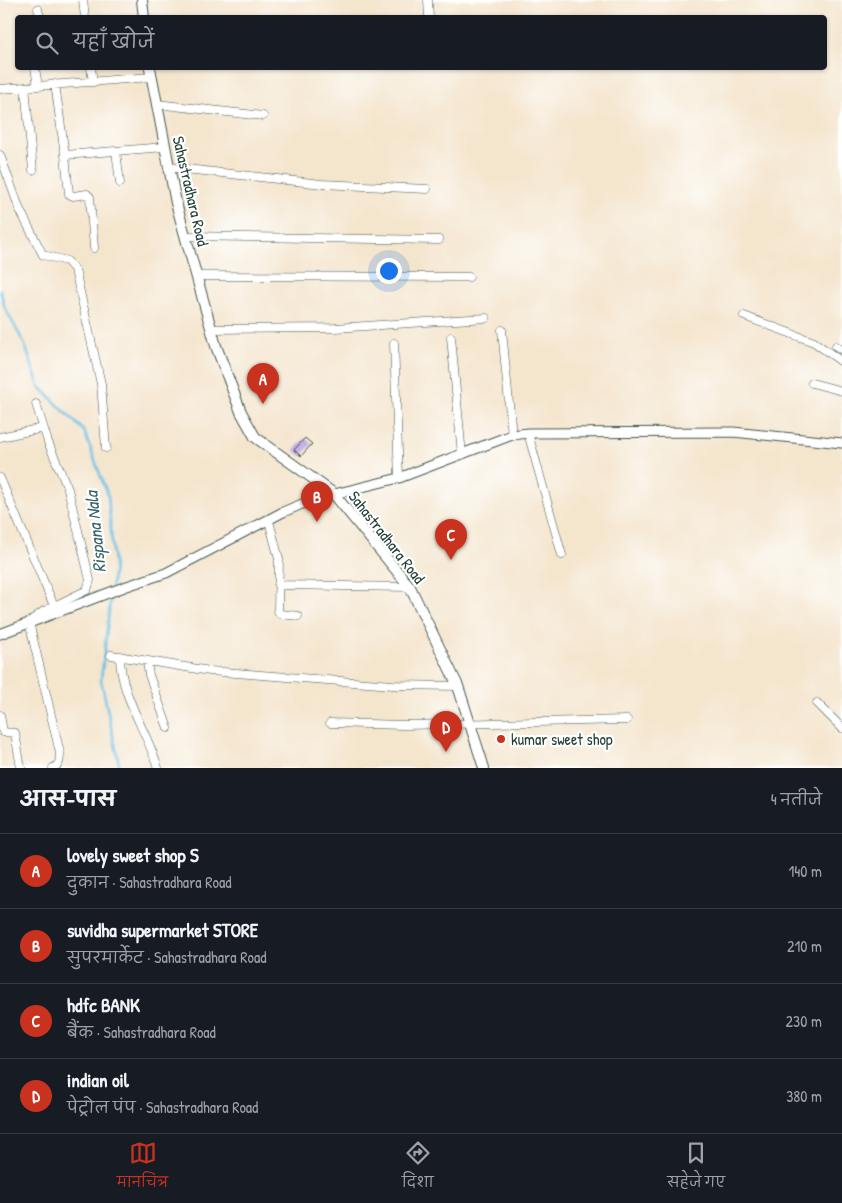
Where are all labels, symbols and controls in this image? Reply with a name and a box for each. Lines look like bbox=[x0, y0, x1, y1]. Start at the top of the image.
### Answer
search box bbox=[15, 15, 827, 70]
text: यहाँ खोजें bbox=[73, 28, 154, 54]
icon: search bbox=[33, 29, 61, 57]
street label: Sahastradhara Road bbox=[168, 134, 214, 248]
your location bbox=[376, 258, 402, 284]
pin: A bbox=[247, 363, 279, 404]
pin: B bbox=[301, 481, 333, 522]
street label: Sahastradhara Road bbox=[344, 486, 430, 588]
water label: Rispana Nala bbox=[78, 488, 112, 574]
pin: C bbox=[435, 519, 467, 560]
pin: D bbox=[430, 711, 462, 752]
place label: kumar sweet shop bbox=[511, 728, 613, 750]
marker: kumar sweet shop bbox=[495, 733, 507, 745]
text: आस-पास bbox=[20, 784, 116, 813]
text: 4 नतीजे bbox=[771, 788, 822, 810]
text: lovely sweet shop S bbox=[67, 842, 199, 868]
text: A bbox=[32, 860, 40, 882]
text: 140 m bbox=[788, 860, 822, 882]
text: दुकान · Sahastradhara Road bbox=[67, 871, 231, 893]
text: suvidha supermarket STORE bbox=[67, 917, 258, 943]
text: B bbox=[32, 935, 40, 957]
text: 210 m bbox=[787, 935, 822, 957]
text: सुपरमार्केट · Sahastradhara Road bbox=[67, 946, 266, 968]
text: hdfc BANK bbox=[67, 992, 140, 1018]
text: C bbox=[32, 1010, 40, 1032]
text: 230 m bbox=[786, 1010, 822, 1032]
text: बैंक · Sahastradhara Road bbox=[67, 1021, 216, 1043]
text: indian oil bbox=[67, 1067, 129, 1093]
text: D bbox=[32, 1085, 40, 1107]
text: 380 m bbox=[786, 1085, 822, 1107]
text: पेट्रोल पंप · Sahastradhara Road bbox=[67, 1096, 258, 1118]
tab: मानचित्र bbox=[117, 1139, 168, 1198]
tab: दिशा bbox=[402, 1139, 434, 1198]
tab: सहेजे गए bbox=[667, 1139, 725, 1198]

